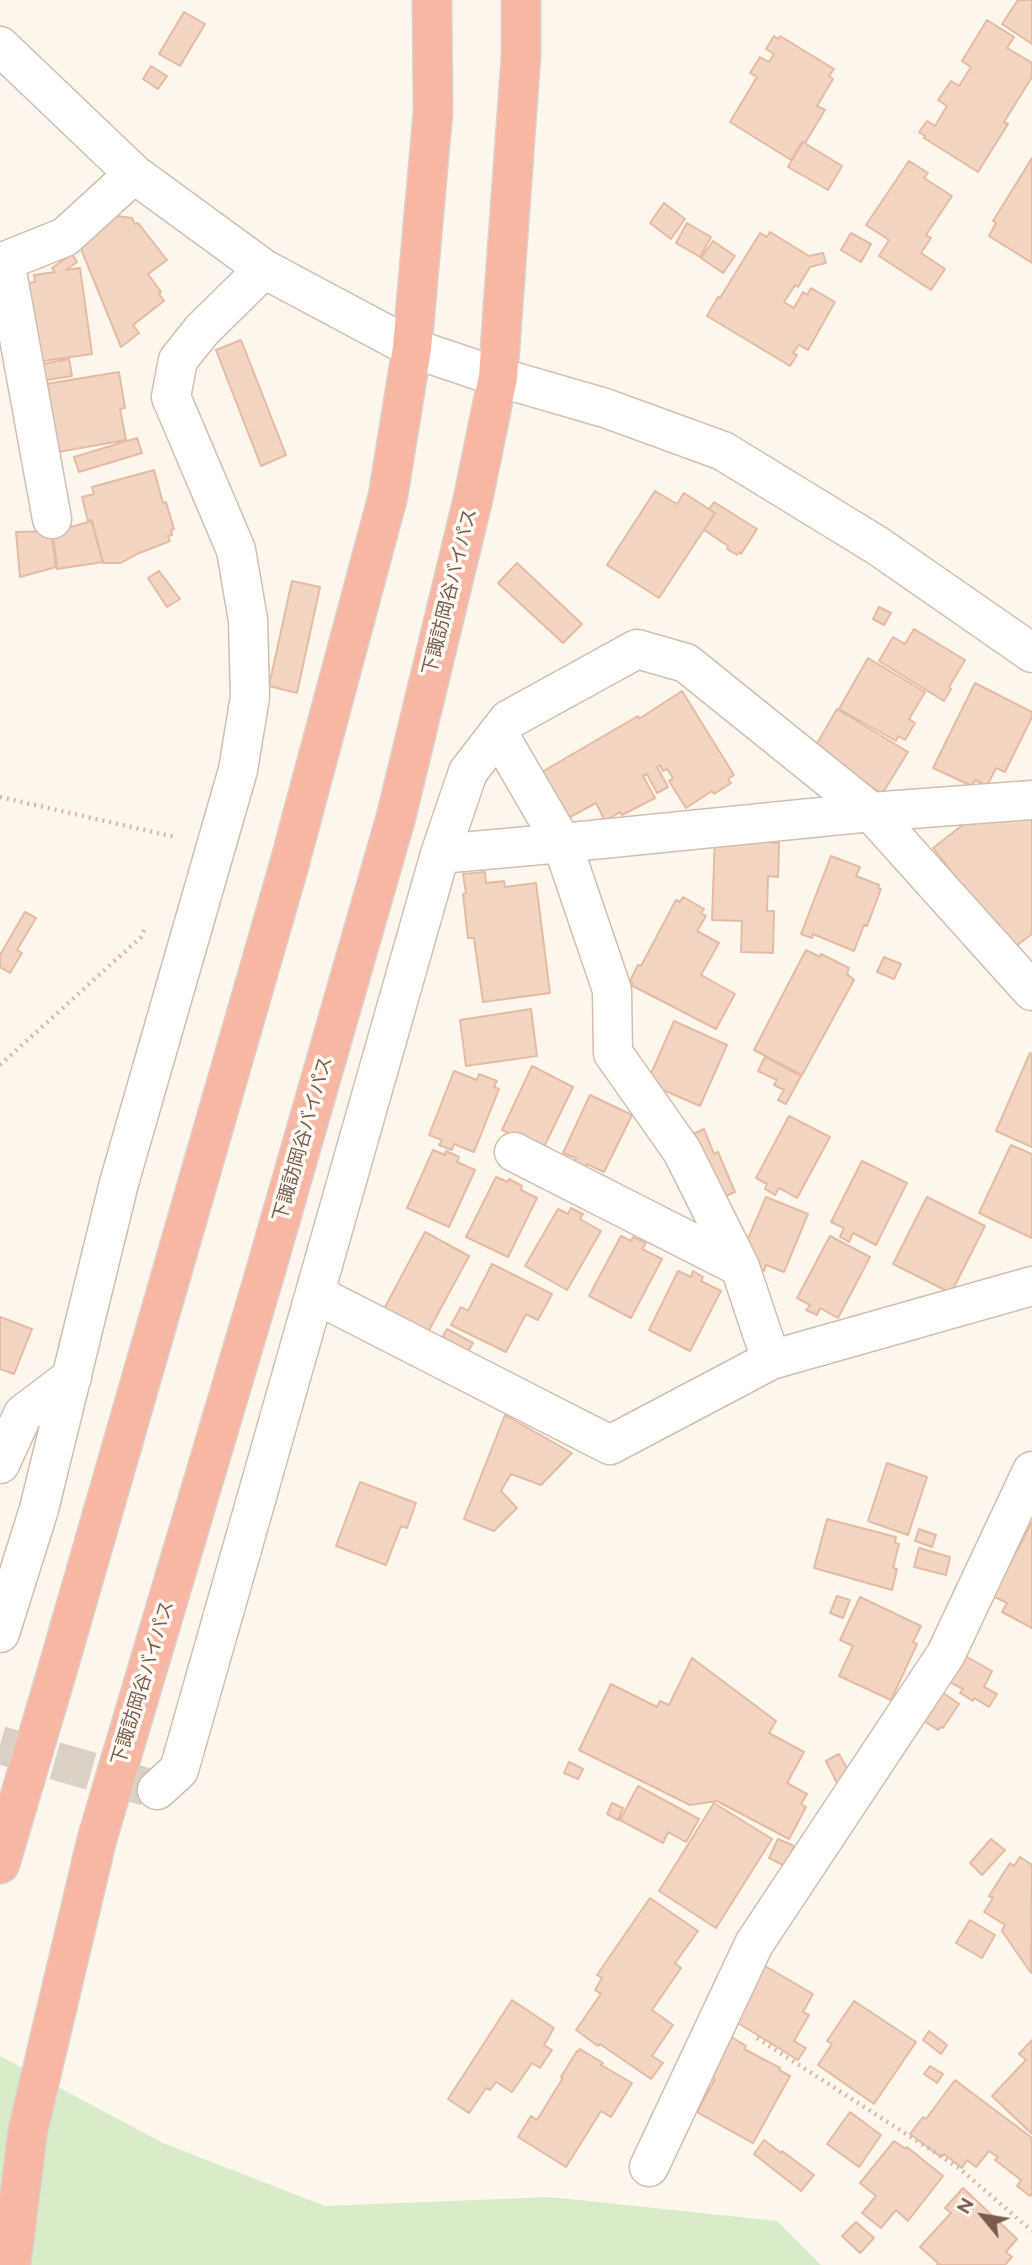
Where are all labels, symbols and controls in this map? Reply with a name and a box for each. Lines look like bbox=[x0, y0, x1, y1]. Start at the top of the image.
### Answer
street label: 下諏訪岡谷バイパス bbox=[418, 506, 482, 678]
street label: 下諏訪岡谷バイパス bbox=[268, 1054, 338, 1224]
street label: 下諏訪岡谷バイパス bbox=[107, 1598, 179, 1768]
north arrow bbox=[948, 2181, 1018, 2251]
text: N bbox=[952, 2194, 978, 2217]

